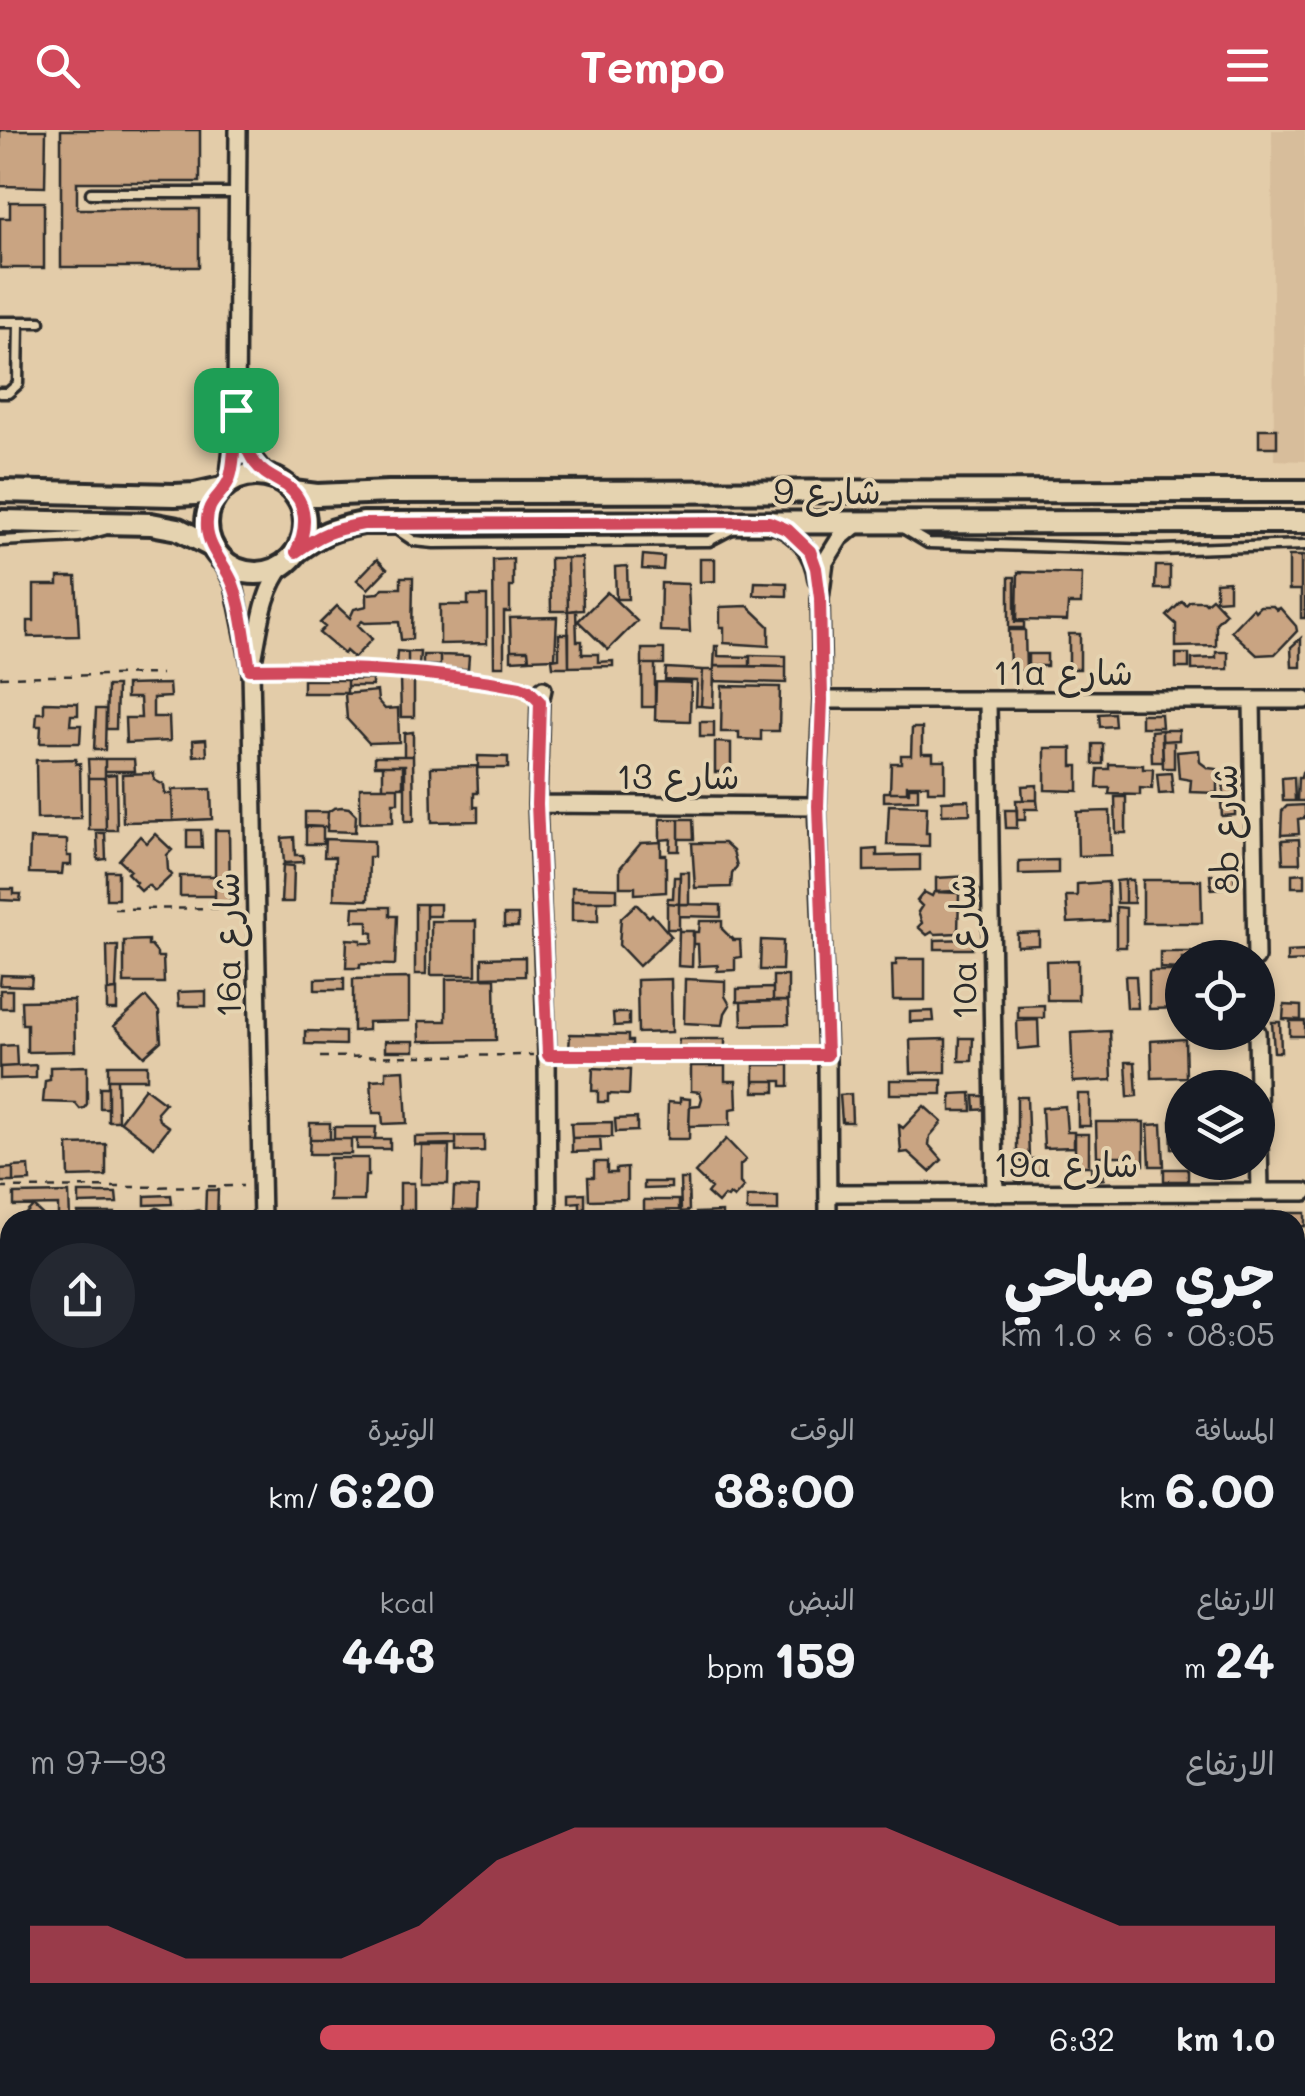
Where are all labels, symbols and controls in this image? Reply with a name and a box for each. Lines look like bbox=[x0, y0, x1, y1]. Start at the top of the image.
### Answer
text: Tempo bbox=[580, 36, 725, 94]
icon: search bbox=[30, 38, 85, 93]
icon: menu bbox=[1220, 38, 1275, 93]
pin bbox=[194, 368, 279, 453]
icon: arrive bbox=[209, 383, 264, 438]
street label: شارع 9 bbox=[773, 467, 881, 517]
street label: 11a شارع bbox=[993, 648, 1133, 698]
street label: شارع 13 bbox=[616, 752, 740, 802]
street label: 8b شارع bbox=[1200, 763, 1252, 895]
street label: 16a شارع bbox=[202, 872, 254, 1018]
street label: 10a شارع bbox=[938, 874, 990, 1020]
map controls bbox=[1165, 940, 1275, 1180]
button: locate bbox=[1165, 940, 1275, 1050]
button: layers bbox=[1165, 1070, 1275, 1180]
street label: 19a شارع bbox=[993, 1140, 1139, 1190]
text: جري صباحي bbox=[1004, 1238, 1275, 1310]
button: share bbox=[30, 1243, 135, 1348]
text: 08:05 · 6 × 1.0 km bbox=[1000, 1312, 1275, 1354]
text: الوتيرة bbox=[367, 1411, 435, 1447]
text: الوقت bbox=[790, 1411, 855, 1447]
text: المسافة bbox=[1195, 1411, 1275, 1447]
text: 6:20 bbox=[329, 1455, 435, 1521]
text: 38:00 bbox=[714, 1455, 855, 1521]
text: 6.00 bbox=[1165, 1455, 1275, 1521]
text: /km bbox=[268, 1479, 329, 1515]
text: km bbox=[1119, 1479, 1165, 1515]
text: النبض bbox=[788, 1581, 855, 1617]
text: الارتفاع bbox=[1196, 1581, 1275, 1617]
text: kcal bbox=[379, 1584, 435, 1620]
text: 443 bbox=[342, 1620, 435, 1686]
text: 159 bbox=[774, 1625, 855, 1691]
text: 24 bbox=[1215, 1625, 1275, 1691]
text: bpm bbox=[707, 1649, 774, 1685]
text: m bbox=[1184, 1649, 1215, 1685]
text: 93–97 m bbox=[30, 1740, 166, 1782]
text: الارتفاع bbox=[1185, 1741, 1275, 1783]
text: 6:32 bbox=[1049, 2017, 1115, 2059]
text: 1.0 km bbox=[1176, 2017, 1275, 2059]

